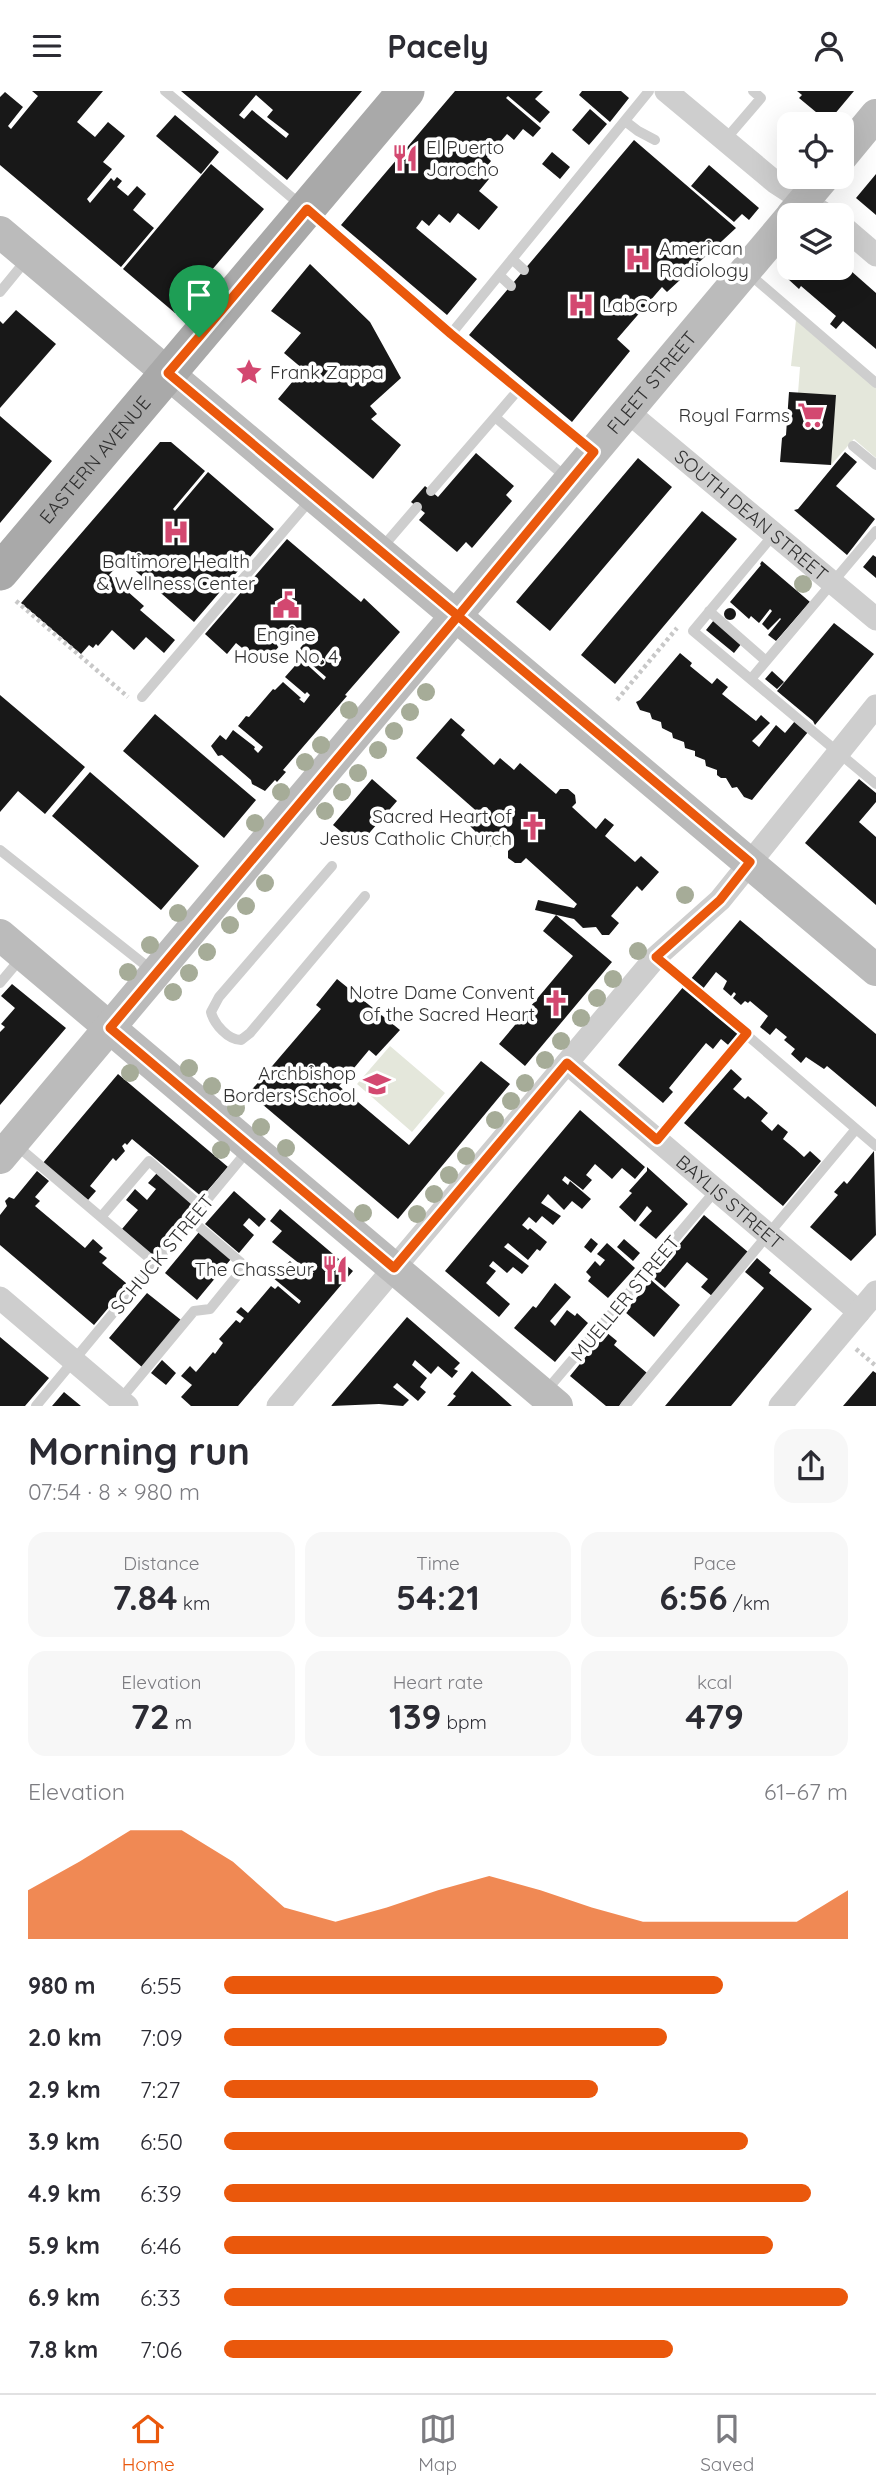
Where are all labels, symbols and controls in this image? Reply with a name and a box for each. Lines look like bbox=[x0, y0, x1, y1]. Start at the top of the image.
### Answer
text: Pacely bbox=[387, 26, 489, 66]
icon: menu bbox=[28, 27, 66, 65]
icon: person bbox=[810, 27, 848, 65]
map controls bbox=[777, 112, 854, 280]
button: locate bbox=[777, 112, 854, 189]
place label: El Puerto Jarocho bbox=[426, 135, 504, 181]
restaurant icon: El Puerto Jarocho bbox=[390, 143, 420, 173]
button: layers bbox=[777, 203, 854, 280]
place label: American Radiology bbox=[659, 236, 749, 282]
hospital icon: American Radiology bbox=[623, 244, 653, 274]
pin bbox=[169, 265, 229, 337]
icon: arrive bbox=[180, 276, 218, 314]
hospital icon: LabCorp bbox=[566, 290, 596, 320]
place label: LabCorp bbox=[602, 293, 678, 317]
street label: FLEET STREET bbox=[602, 326, 702, 439]
place icon: Frank Zappa bbox=[234, 357, 264, 387]
place label: Frank Zappa bbox=[270, 360, 384, 384]
street label: EASTERN AVENUE bbox=[34, 391, 156, 529]
supermarket icon: Royal Farms bbox=[796, 400, 826, 430]
place label: Royal Farms bbox=[679, 403, 790, 427]
street label: SOUTH DEAN STREET bbox=[670, 444, 833, 586]
hospital icon: Baltimore Health & Wellness Center bbox=[161, 517, 191, 547]
place label: Baltimore Health & Wellness Center bbox=[97, 549, 256, 595]
public building icon: Engine House No. 4 bbox=[271, 590, 301, 620]
place label: Engine House No. 4 bbox=[234, 622, 338, 668]
place label: Sacred Heart of Jesus Catholic Church bbox=[319, 804, 512, 850]
church icon: Sacred Heart of Jesus Catholic Church bbox=[518, 812, 548, 842]
place label: Notre Dame Convent of the Sacred Heart bbox=[349, 980, 535, 1026]
church icon: Notre Dame Convent of the Sacred Heart bbox=[541, 988, 571, 1018]
place label: Archbishop Borders School bbox=[223, 1061, 356, 1107]
school or university icon: Archbishop Borders School bbox=[362, 1069, 392, 1099]
street label: BAYLIS STREET bbox=[671, 1150, 788, 1254]
street label: SCHUCK STREET bbox=[105, 1189, 219, 1319]
street label: MUELLER STREET bbox=[565, 1230, 685, 1366]
restaurant icon: The Chasseur bbox=[320, 1254, 350, 1284]
place label: The Chasseur bbox=[194, 1257, 315, 1281]
text: Morning run bbox=[28, 1427, 250, 1475]
button: share bbox=[774, 1429, 848, 1503]
text: 07:54 · 8 × 980 m bbox=[28, 1477, 200, 1506]
text: Distance bbox=[123, 1551, 199, 1575]
text: Time bbox=[416, 1551, 460, 1575]
text: Pace bbox=[693, 1551, 736, 1575]
text: 7.84 bbox=[112, 1575, 178, 1619]
text: 54:21 bbox=[396, 1575, 480, 1619]
text: 6:56 bbox=[659, 1575, 728, 1619]
text: km bbox=[178, 1591, 210, 1615]
text: /km bbox=[728, 1591, 770, 1615]
text: Elevation bbox=[121, 1670, 201, 1694]
text: Heart rate bbox=[393, 1670, 483, 1694]
text: kcal bbox=[697, 1670, 732, 1694]
text: 72 bbox=[131, 1694, 170, 1738]
text: 139 bbox=[389, 1694, 441, 1738]
text: 479 bbox=[685, 1694, 744, 1738]
text: m bbox=[170, 1710, 192, 1734]
text: bpm bbox=[441, 1710, 487, 1734]
text: Elevation bbox=[28, 1777, 125, 1806]
text: 61–67 m bbox=[764, 1777, 848, 1806]
text: 980 m bbox=[28, 1971, 95, 2000]
text: 6:55 bbox=[140, 1971, 182, 2000]
text: 2.0 km bbox=[28, 2023, 102, 2052]
text: 7:09 bbox=[140, 2023, 183, 2052]
text: 2.9 km bbox=[28, 2075, 101, 2104]
text: 7:27 bbox=[140, 2075, 180, 2104]
text: 3.9 km bbox=[28, 2127, 100, 2156]
text: 6:50 bbox=[140, 2127, 183, 2156]
text: 4.9 km bbox=[28, 2179, 101, 2208]
text: 6:39 bbox=[140, 2179, 182, 2208]
text: 5.9 km bbox=[28, 2231, 100, 2260]
text: 6:46 bbox=[140, 2231, 181, 2260]
text: 6.9 km bbox=[28, 2283, 100, 2312]
text: 6:33 bbox=[140, 2283, 181, 2312]
text: 7.8 km bbox=[28, 2335, 98, 2364]
text: 7:06 bbox=[140, 2335, 182, 2364]
tab: Home bbox=[122, 2410, 175, 2476]
tab: Map bbox=[418, 2410, 457, 2476]
tab: Saved bbox=[700, 2410, 754, 2476]

